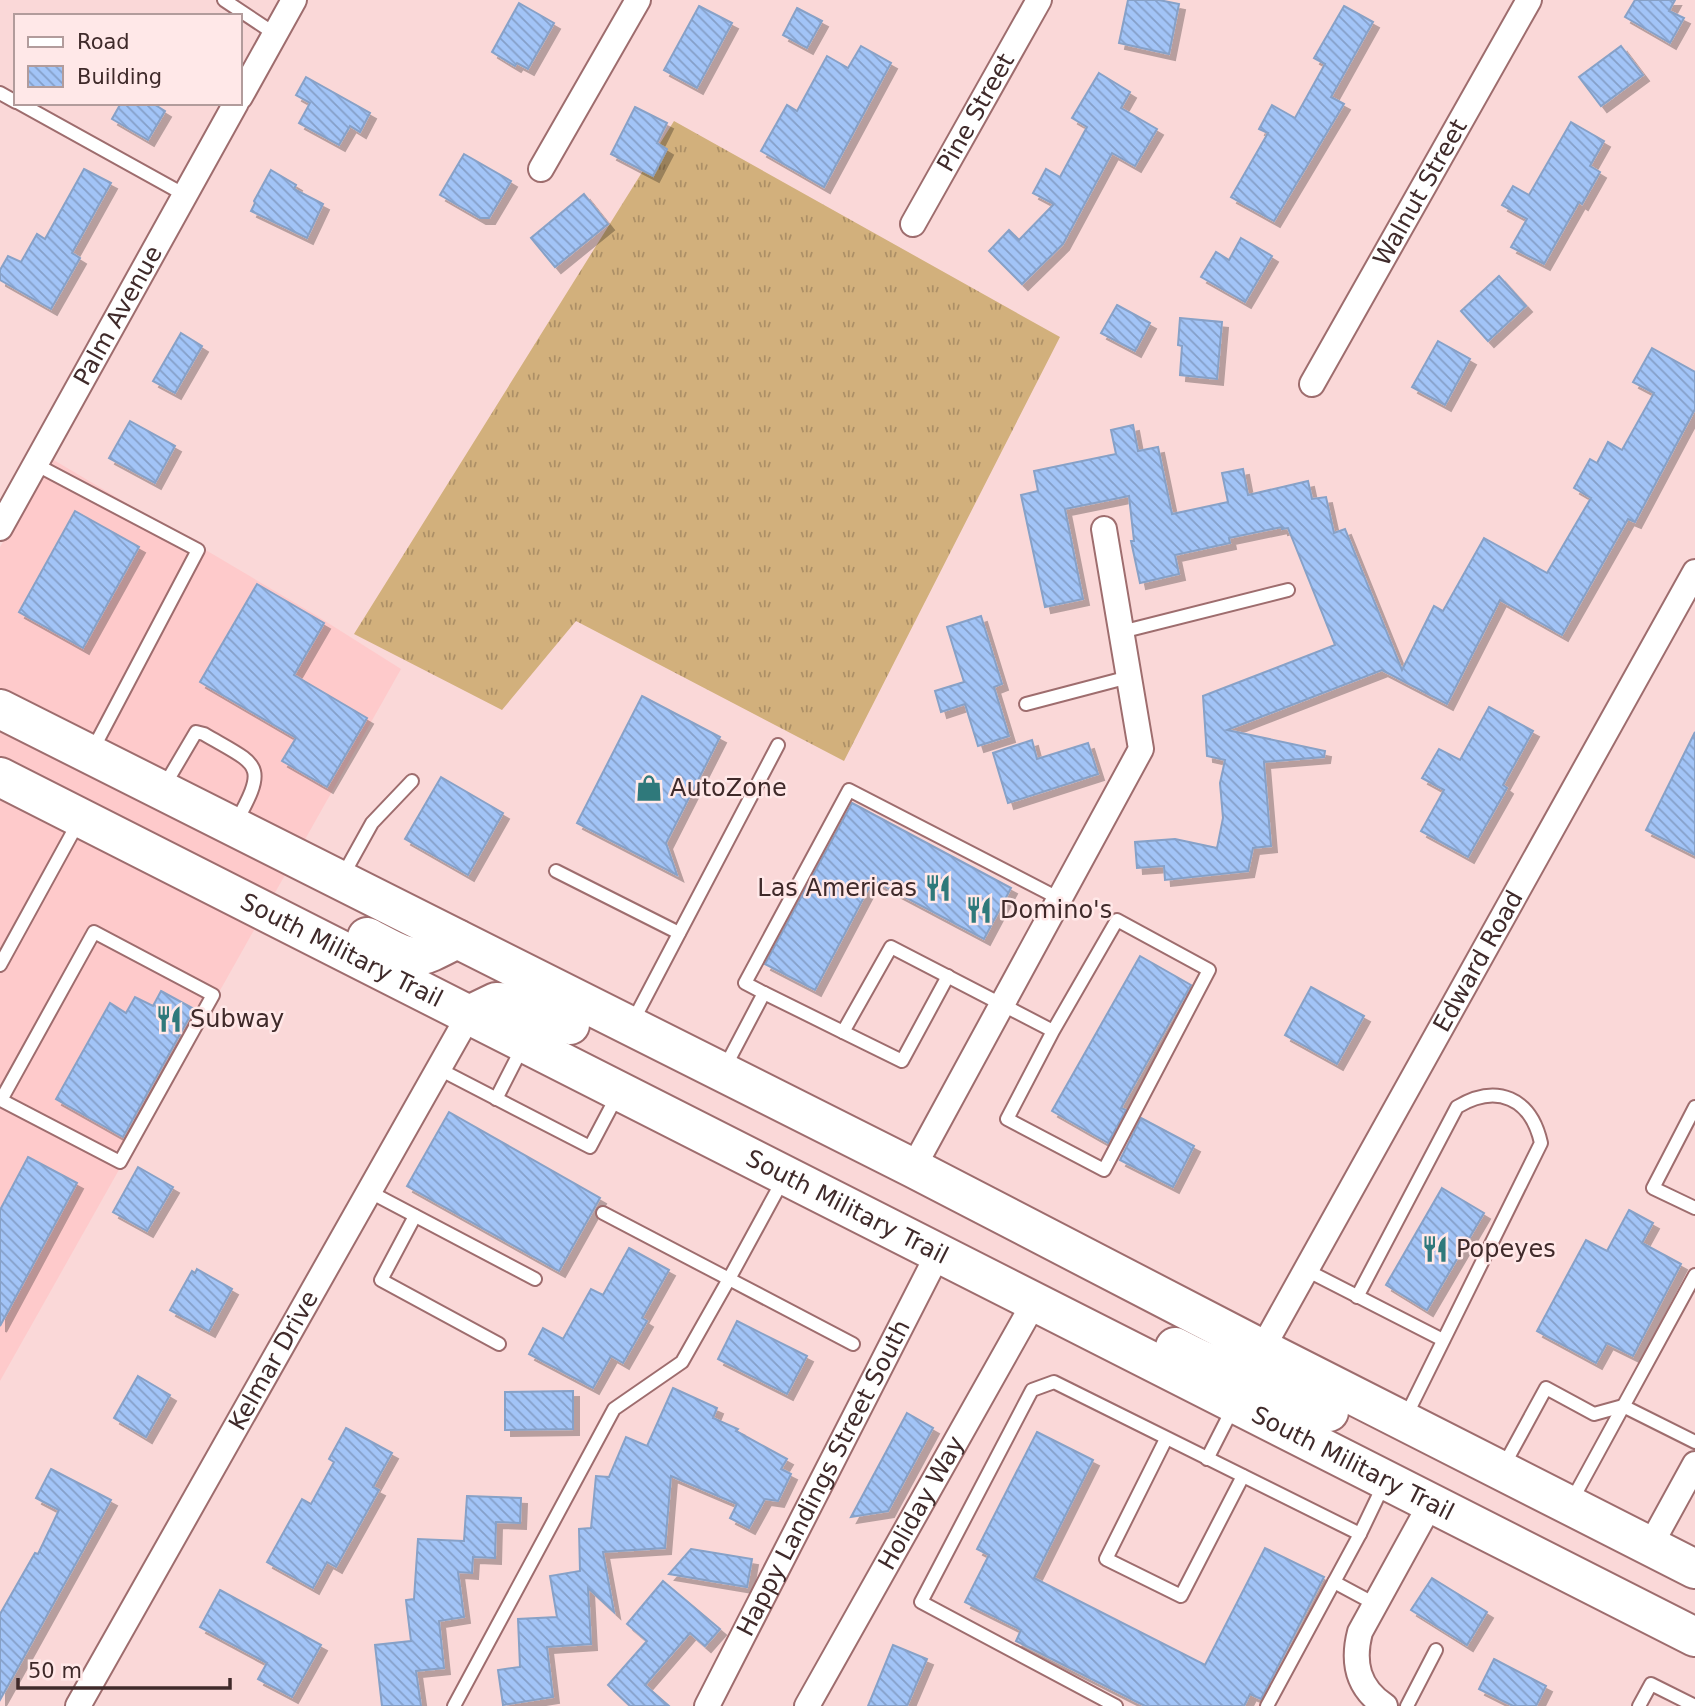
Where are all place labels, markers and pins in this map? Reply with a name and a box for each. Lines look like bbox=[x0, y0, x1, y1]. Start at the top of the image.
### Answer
shop icon: AutoZone bbox=[634, 773, 664, 803]
place label: AutoZone bbox=[670, 774, 787, 802]
restaurant icon: Las Americas bbox=[923, 873, 953, 903]
place label: Las Americas bbox=[757, 874, 917, 902]
restaurant icon: Domino's bbox=[964, 895, 994, 925]
place label: Domino's bbox=[1000, 896, 1112, 924]
restaurant icon: Subway bbox=[154, 1004, 184, 1034]
place label: Subway bbox=[190, 1005, 284, 1033]
restaurant icon: Popeyes bbox=[1420, 1234, 1450, 1264]
place label: Popeyes bbox=[1456, 1235, 1556, 1263]

